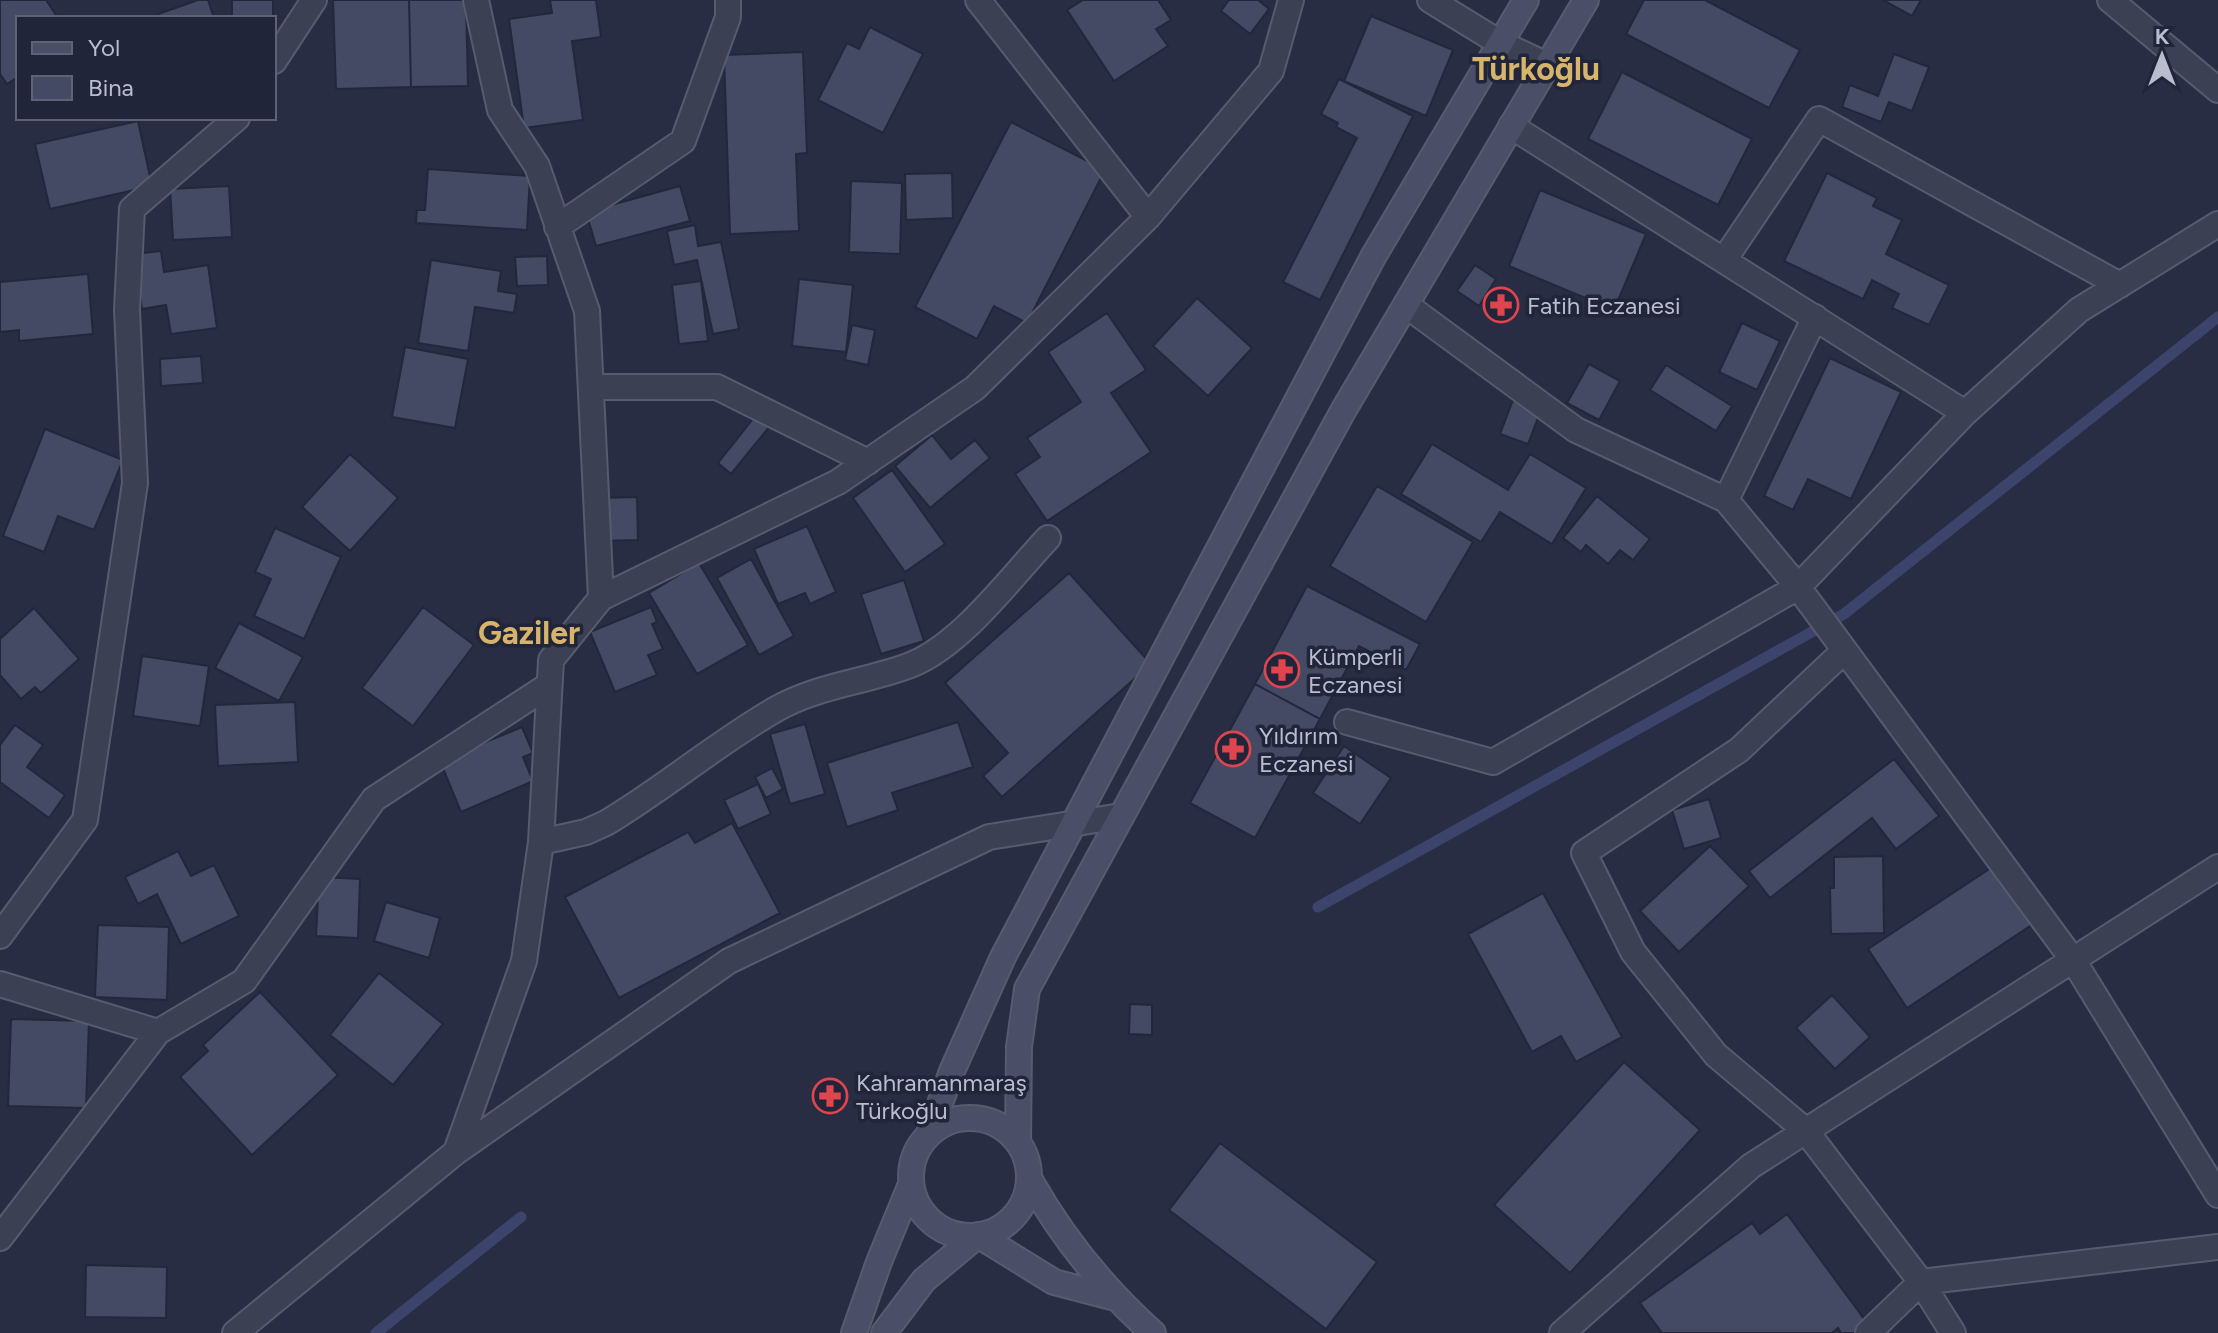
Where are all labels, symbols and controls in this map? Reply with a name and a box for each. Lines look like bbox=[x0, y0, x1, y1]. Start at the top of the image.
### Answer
legend bbox=[16, 16, 276, 120]
north arrow bbox=[2122, 16, 2202, 96]
text: K bbox=[2155, 23, 2170, 50]
text: Yol bbox=[88, 33, 120, 62]
district label: Türkoğlu bbox=[1472, 50, 1600, 88]
text: Bina bbox=[88, 73, 134, 102]
pharmacy icon: Fatih Eczanesi bbox=[1482, 286, 1520, 324]
place label: Fatih Eczanesi bbox=[1527, 291, 1681, 320]
district label: Gaziler bbox=[478, 614, 580, 652]
place label: Kümperli Eczanesi bbox=[1308, 642, 1403, 699]
pharmacy icon: Kümperli Eczanesi bbox=[1263, 651, 1301, 689]
place label: Yıldırım Eczanesi bbox=[1259, 721, 1353, 778]
pharmacy icon: Yıldırım Eczanesi bbox=[1214, 730, 1252, 768]
place label: Kahramanmaraş Türkoğlu bbox=[856, 1068, 1027, 1125]
pharmacy icon: Kahramanmaraş Türkoğlu bbox=[811, 1077, 849, 1115]

